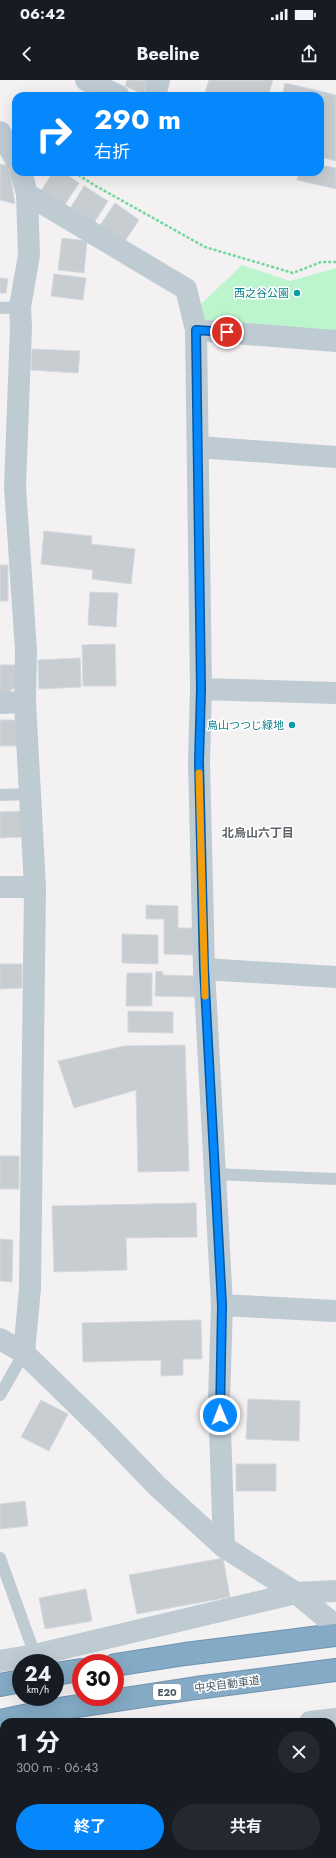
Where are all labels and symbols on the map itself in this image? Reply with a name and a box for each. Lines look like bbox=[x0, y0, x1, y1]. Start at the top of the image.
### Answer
place label: 西之谷公園 bbox=[234, 285, 289, 301]
marker: 西之谷公園 bbox=[292, 288, 302, 298]
pin bbox=[210, 315, 244, 349]
place label: 烏山つつじ緑地 bbox=[207, 717, 284, 733]
marker: 烏山つつじ緑地 bbox=[287, 720, 297, 730]
district label: 北烏山六丁目 bbox=[222, 824, 294, 842]
position arrow bbox=[199, 1394, 241, 1436]
speed limit sign: 30 bbox=[72, 1654, 124, 1706]
street label: 中央自動車道 bbox=[193, 1672, 261, 1696]
road number: E20 bbox=[153, 1684, 181, 1700]

